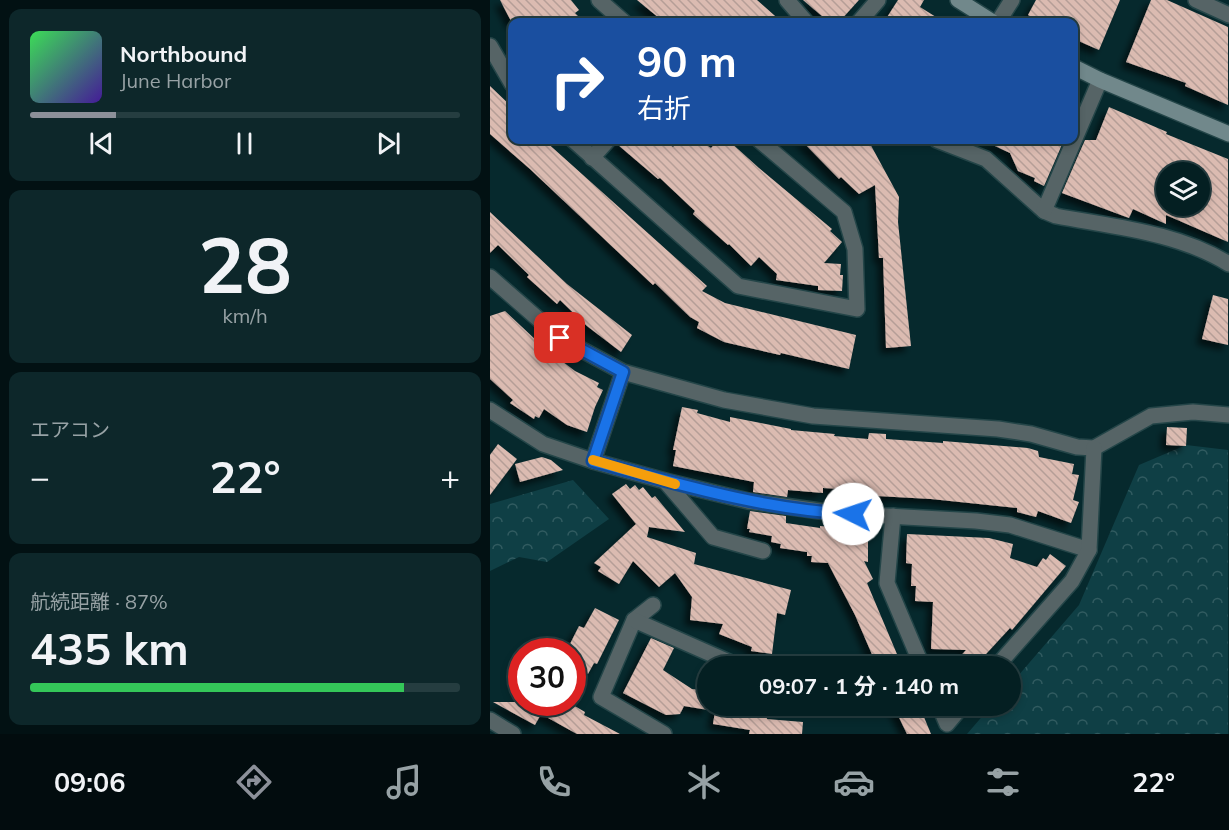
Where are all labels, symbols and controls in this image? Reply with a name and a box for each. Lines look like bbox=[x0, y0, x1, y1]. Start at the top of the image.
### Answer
text: 90 m bbox=[637, 35, 737, 88]
text: Northbound bbox=[120, 40, 247, 68]
icon: right bbox=[538, 42, 616, 120]
text: June Harbor bbox=[120, 68, 231, 93]
text: 右折 bbox=[637, 91, 691, 125]
icon: previous bbox=[85, 127, 118, 160]
icon: pause bbox=[228, 127, 261, 160]
icon: next bbox=[372, 127, 405, 160]
map controls bbox=[1156, 162, 1210, 216]
button: layers bbox=[1156, 162, 1210, 216]
text: 28 bbox=[198, 215, 292, 313]
text: km/h bbox=[222, 303, 268, 328]
pin bbox=[534, 312, 585, 363]
icon: arrive bbox=[543, 321, 576, 354]
text: エアコン bbox=[30, 417, 110, 442]
text: 22° bbox=[209, 448, 281, 504]
text: − bbox=[30, 456, 50, 497]
text: + bbox=[440, 456, 460, 497]
position arrow bbox=[821, 482, 885, 546]
text: 航続距離 · 87% bbox=[30, 589, 168, 614]
text: 435 km bbox=[30, 620, 189, 676]
speed limit sign: 30 bbox=[508, 638, 586, 716]
text: 09:07 · 1 分 · 140 m bbox=[759, 672, 959, 700]
icon: directions bbox=[233, 761, 275, 803]
icon: music bbox=[383, 761, 425, 803]
icon: phone bbox=[533, 761, 575, 803]
icon: climate bbox=[683, 761, 725, 803]
icon: car bbox=[833, 761, 875, 803]
icon: filters bbox=[982, 761, 1024, 803]
text: 09:06 bbox=[54, 765, 125, 799]
text: 22° bbox=[1132, 765, 1175, 799]

